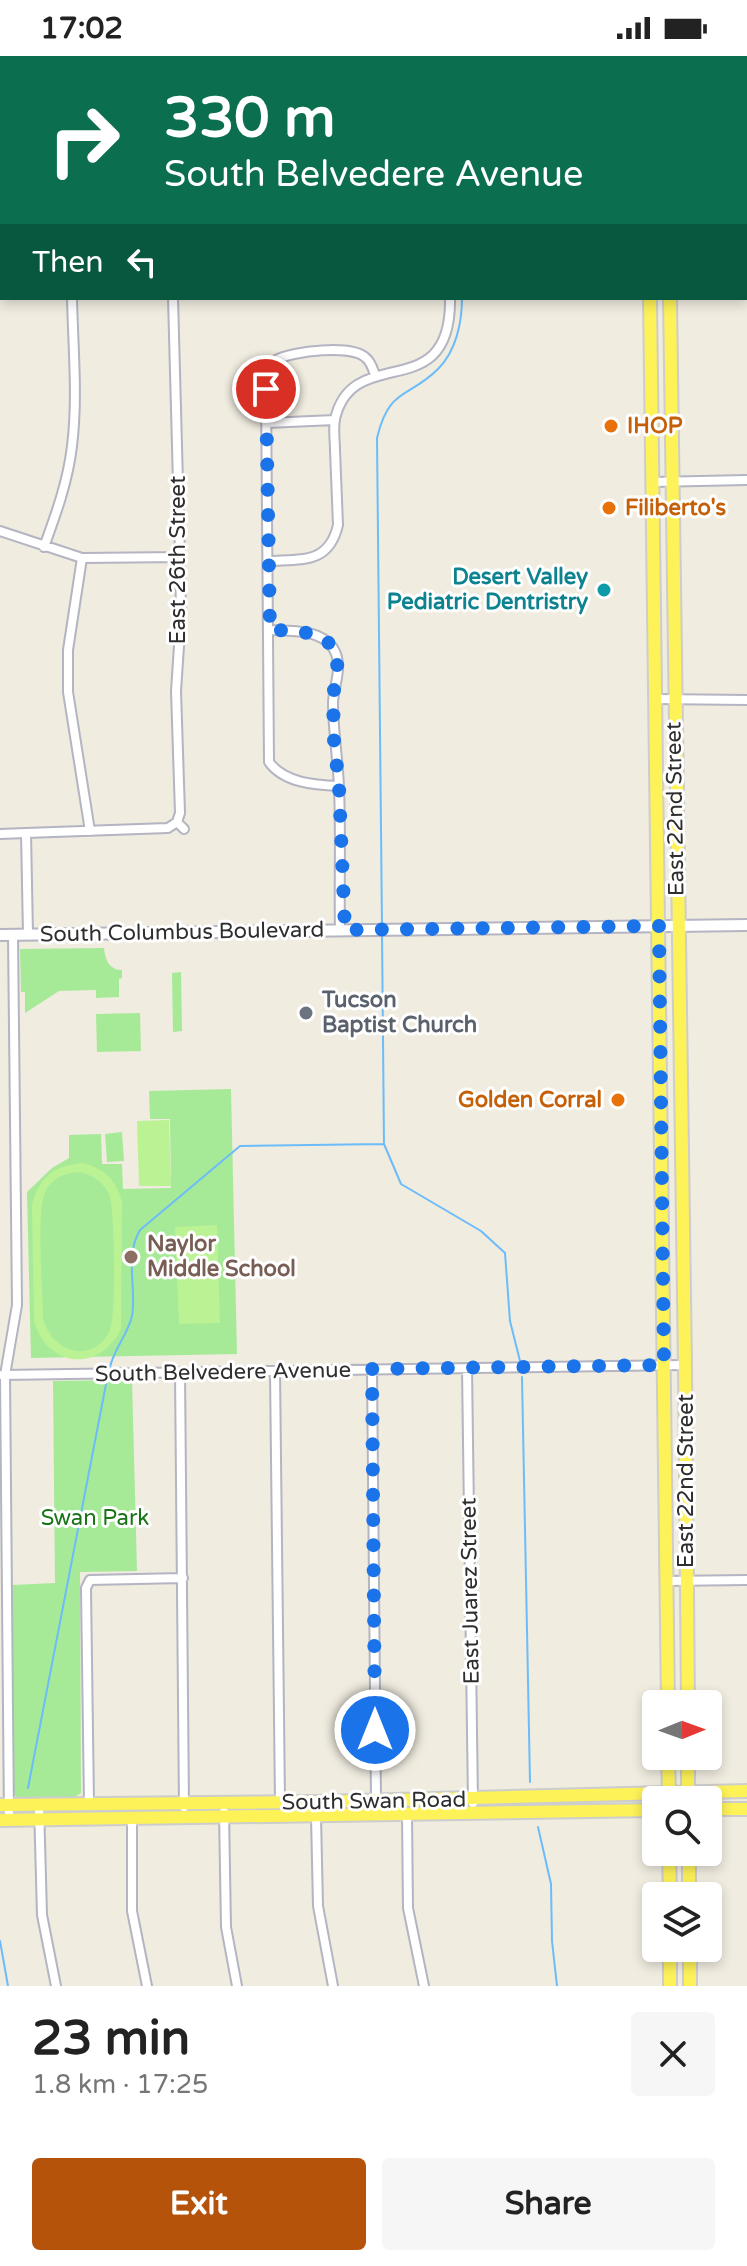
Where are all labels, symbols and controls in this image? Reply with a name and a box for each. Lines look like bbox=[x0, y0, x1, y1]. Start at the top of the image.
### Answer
text: 17:02 bbox=[40, 10, 123, 47]
text: 330 m bbox=[164, 85, 335, 152]
icon: right bbox=[32, 88, 136, 192]
text: South Belvedere Avenue bbox=[164, 153, 583, 196]
icon: left bbox=[120, 240, 164, 284]
text: Then bbox=[32, 244, 104, 281]
pin bbox=[232, 355, 300, 423]
icon: arrive bbox=[244, 367, 288, 411]
place label: IHOP bbox=[627, 413, 683, 439]
marker: IHOP bbox=[602, 417, 620, 435]
street label: East 26th Street bbox=[165, 476, 191, 644]
place label: Filiberto's bbox=[625, 495, 727, 521]
marker: Filiberto's bbox=[600, 499, 618, 517]
place label: Desert Valley Pediatric Dentristry bbox=[387, 564, 588, 615]
marker: Desert Valley Pediatric Dentristry bbox=[595, 581, 613, 599]
street label: East 22nd Street bbox=[660, 722, 690, 896]
street label: South Columbus Boulevard bbox=[40, 917, 324, 947]
place label: Tucson Baptist Church bbox=[321, 987, 477, 1038]
marker: Tucson Baptist Church bbox=[297, 1004, 315, 1022]
place label: Golden Corral bbox=[458, 1087, 602, 1113]
marker: Golden Corral bbox=[609, 1091, 627, 1109]
place label: Naylor Middle School bbox=[147, 1231, 296, 1282]
marker: Naylor Middle School bbox=[122, 1248, 140, 1266]
street label: South Belvedere Avenue bbox=[95, 1357, 351, 1387]
street label: East 22nd Street bbox=[673, 1394, 699, 1568]
street label: East Juarez Street bbox=[455, 1497, 485, 1685]
park label: Swan Park bbox=[41, 1505, 149, 1531]
position arrow bbox=[333, 1688, 417, 1772]
north arrow bbox=[642, 1690, 722, 1770]
map controls bbox=[642, 1690, 722, 1962]
street label: South Swan Road bbox=[281, 1786, 467, 1816]
button: search bbox=[642, 1786, 722, 1866]
button: layers bbox=[642, 1882, 722, 1962]
text: 23 min bbox=[32, 2010, 190, 2068]
button: close bbox=[631, 2012, 715, 2096]
text: 1.8 km · 17:25 bbox=[32, 2069, 208, 2100]
button: Exit bbox=[32, 2158, 366, 2250]
button: Share bbox=[382, 2158, 715, 2250]

